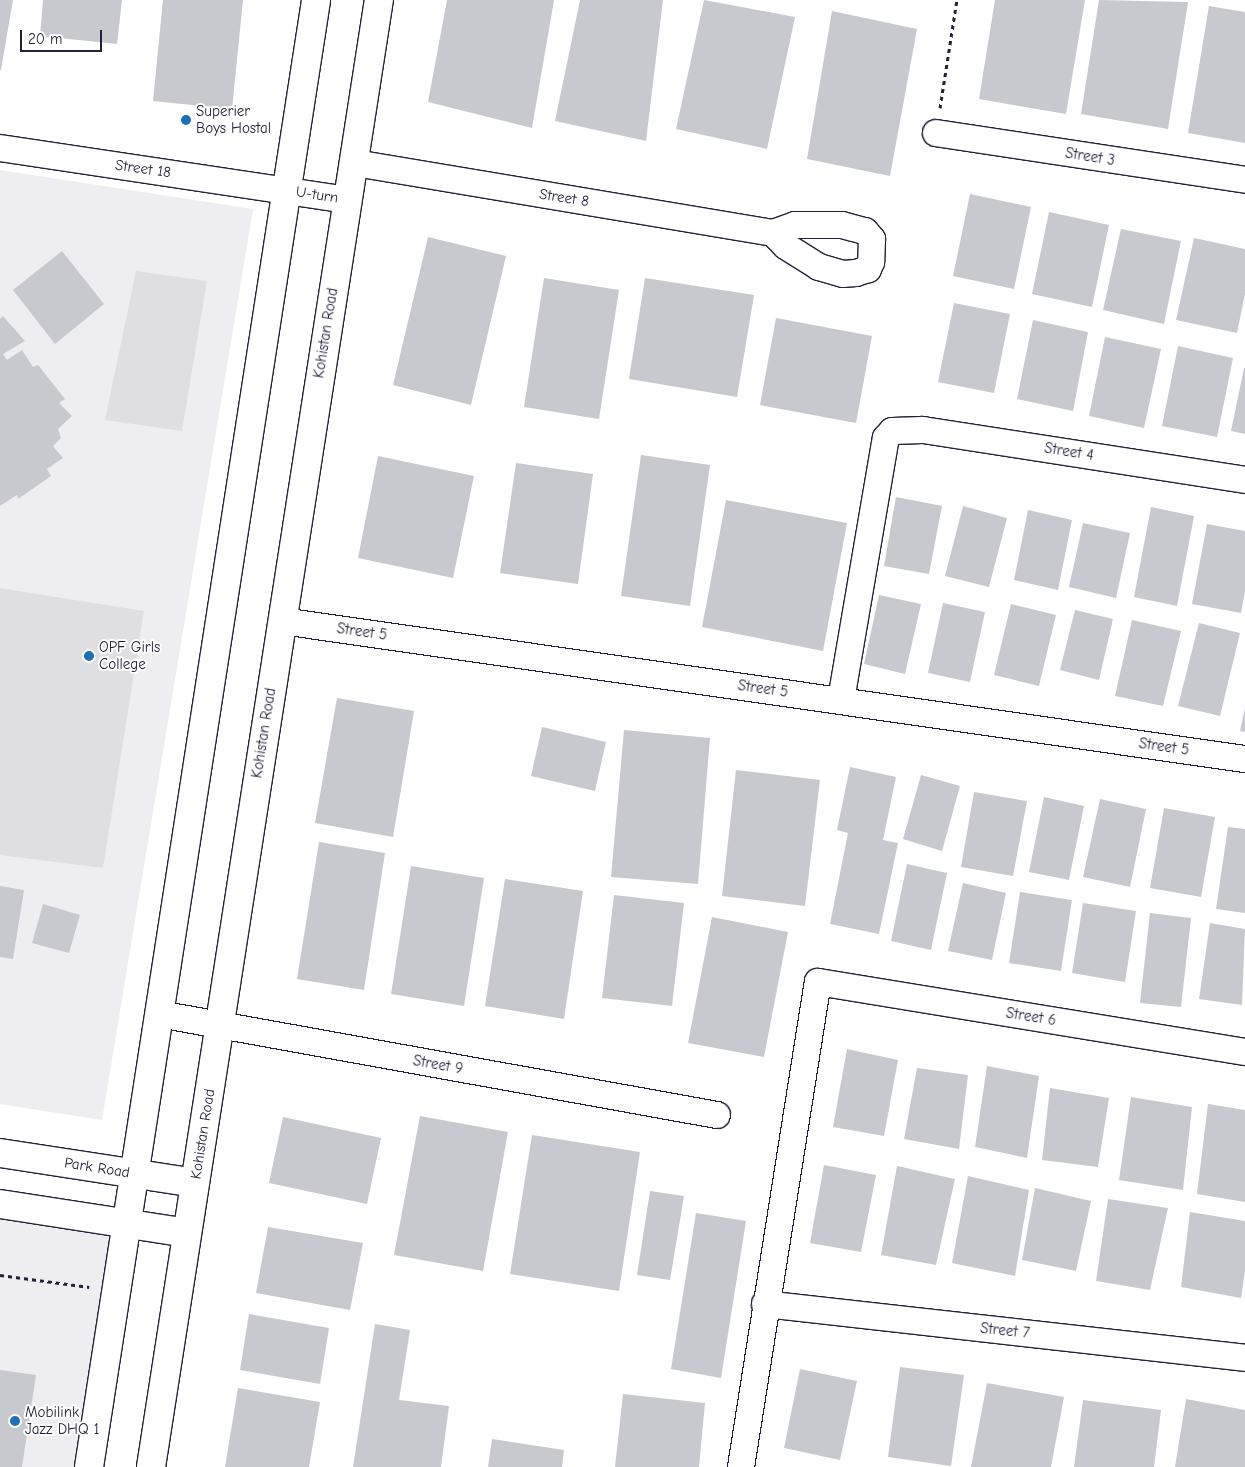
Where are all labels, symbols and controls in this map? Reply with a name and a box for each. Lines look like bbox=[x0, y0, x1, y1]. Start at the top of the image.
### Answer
scale bar bbox=[22, 20, 105, 52]
text: 20 m bbox=[28, 30, 62, 48]
place label: Superier Boys Hostal bbox=[196, 102, 271, 137]
marker: Superier Boys Hostal bbox=[180, 114, 192, 126]
street label: Street 3 bbox=[1064, 144, 1116, 170]
street label: Street 18 bbox=[114, 156, 172, 182]
street label: U-turn bbox=[295, 183, 339, 207]
street label: Street 8 bbox=[538, 185, 590, 211]
street label: Kohistan Road bbox=[310, 287, 342, 379]
street label: Street 4 bbox=[1043, 439, 1095, 465]
street label: Street 5 bbox=[336, 620, 388, 644]
place label: OPF Girls College bbox=[99, 638, 160, 673]
marker: OPF Girls College bbox=[83, 650, 95, 662]
street label: Street 5 bbox=[737, 677, 789, 701]
street label: Kohistan Road bbox=[248, 687, 280, 779]
street label: Street 5 bbox=[1138, 735, 1190, 759]
street label: Street 6 bbox=[1005, 1004, 1057, 1030]
street label: Street 9 bbox=[412, 1052, 464, 1078]
street label: Kohistan Road bbox=[187, 1088, 219, 1180]
street label: Park Road bbox=[63, 1154, 131, 1182]
street label: Street 7 bbox=[979, 1319, 1031, 1343]
place label: Mobilink Jazz DHQ 1 bbox=[25, 1403, 99, 1438]
marker: Mobilink Jazz DHQ 1 bbox=[9, 1415, 21, 1427]

